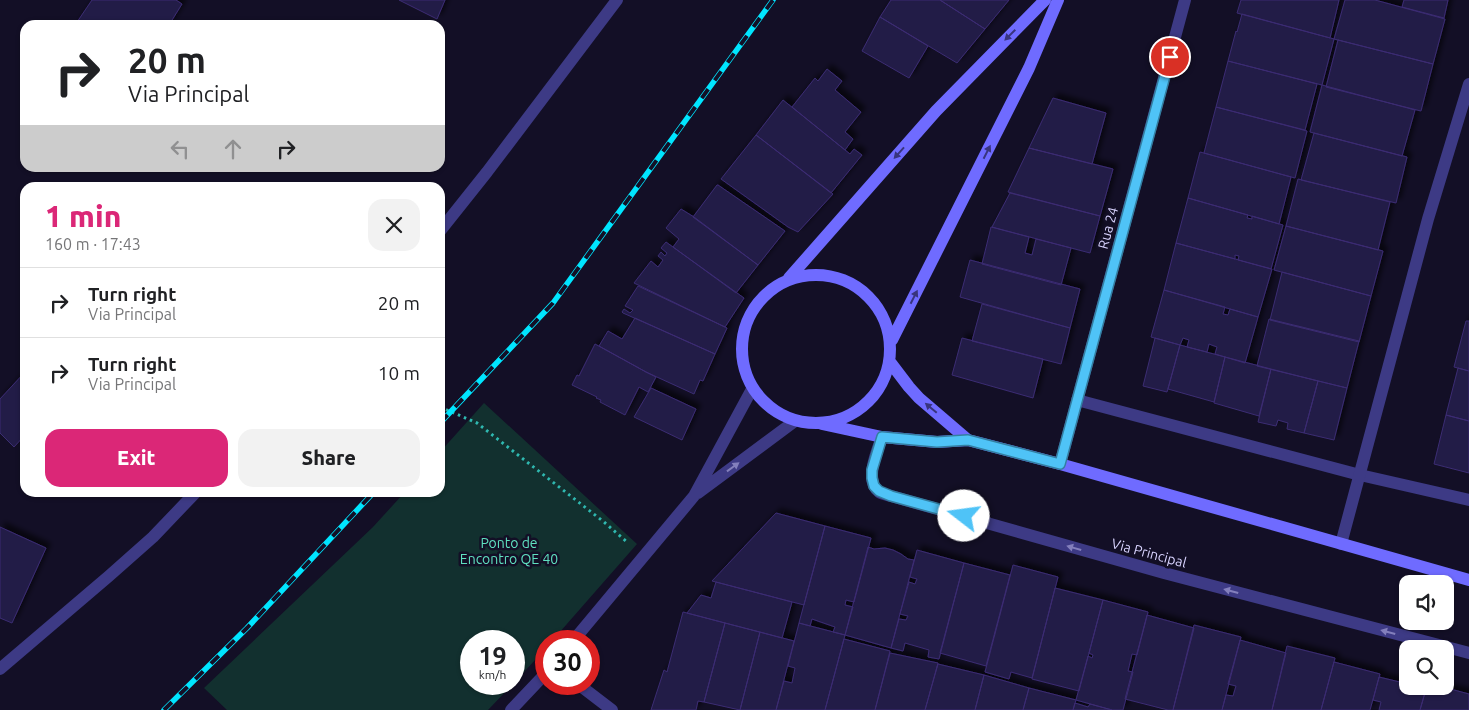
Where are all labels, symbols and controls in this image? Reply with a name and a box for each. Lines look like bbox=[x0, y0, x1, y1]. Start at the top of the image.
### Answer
one-way arrow bbox=[1004, 28, 1016, 40]
pin bbox=[1149, 36, 1191, 78]
icon: right bbox=[45, 40, 110, 105]
text: 20 m bbox=[128, 40, 206, 80]
icon: arrive bbox=[1156, 43, 1184, 71]
text: Via Principal bbox=[128, 81, 249, 106]
icon: left bbox=[166, 135, 194, 163]
icon: ahead bbox=[219, 135, 247, 163]
icon: right bbox=[272, 135, 300, 163]
one-way arrow bbox=[983, 145, 991, 159]
one-way arrow bbox=[893, 146, 905, 158]
text: 1 min bbox=[45, 199, 121, 233]
button: close bbox=[368, 199, 420, 251]
street label: Rua 24 bbox=[1095, 205, 1121, 251]
text: 160 m · 17:43 bbox=[45, 235, 141, 253]
text: Turn right bbox=[88, 283, 176, 305]
icon: right bbox=[45, 289, 73, 317]
one-way arrow bbox=[910, 290, 918, 304]
text: 20 m bbox=[378, 292, 420, 314]
text: Via Principal bbox=[88, 305, 176, 323]
text: Turn right bbox=[88, 353, 176, 375]
icon: right bbox=[45, 359, 73, 387]
text: 10 m bbox=[378, 362, 420, 384]
text: Via Principal bbox=[88, 375, 176, 393]
one-way arrow bbox=[925, 402, 938, 413]
button: Exit bbox=[45, 429, 228, 487]
button: Share bbox=[238, 429, 420, 487]
one-way arrow bbox=[726, 462, 740, 472]
position arrow bbox=[937, 489, 989, 541]
park label: Ponto de Encontro QE 40 bbox=[460, 535, 558, 567]
street label: Via Principal bbox=[1110, 535, 1189, 571]
one-way arrow bbox=[1067, 543, 1082, 551]
map controls bbox=[1399, 575, 1454, 695]
button: sound bbox=[1399, 575, 1454, 630]
one-way arrow bbox=[1223, 586, 1238, 594]
one-way arrow bbox=[1380, 628, 1395, 636]
speed limit sign: 30 bbox=[535, 630, 600, 695]
button: search bbox=[1399, 640, 1454, 695]
text: 19 bbox=[478, 642, 507, 670]
text: km/h bbox=[479, 668, 506, 681]

